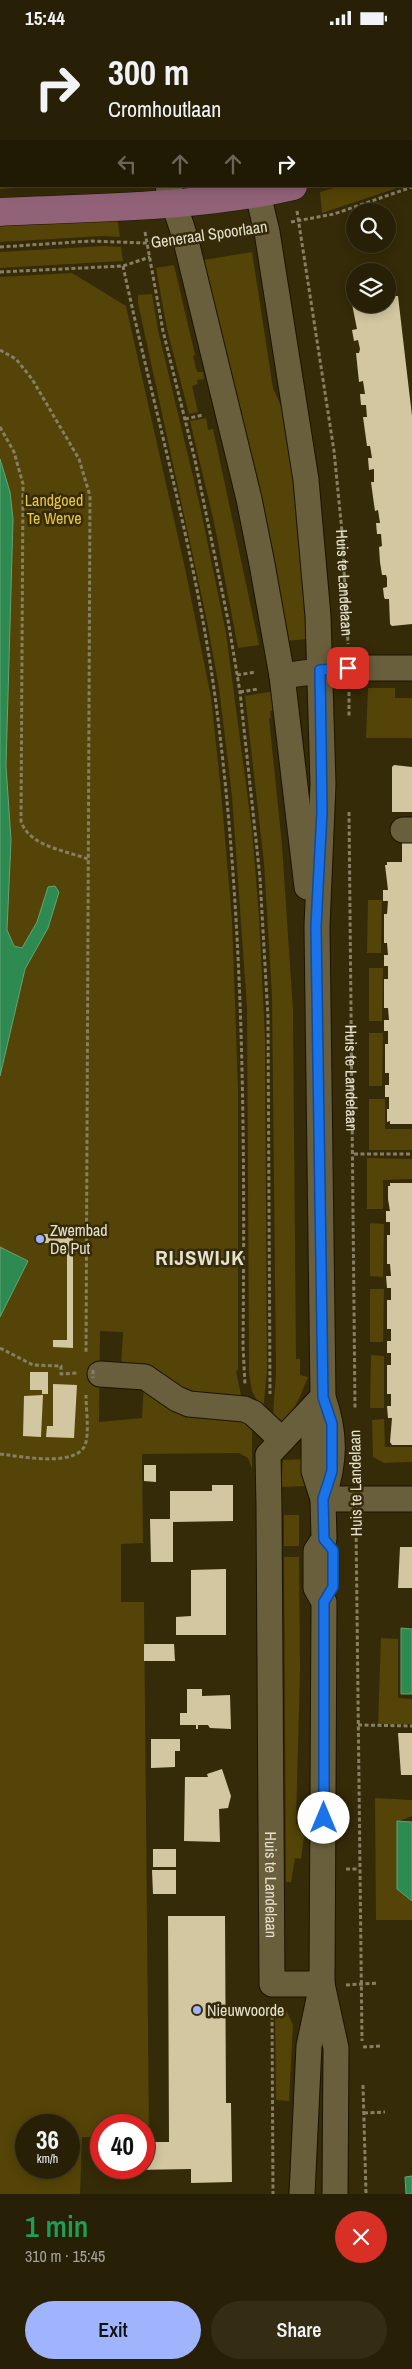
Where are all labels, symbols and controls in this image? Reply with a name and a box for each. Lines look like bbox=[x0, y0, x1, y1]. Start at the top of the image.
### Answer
text: 15:44 bbox=[25, 5, 65, 31]
text: 300 m bbox=[108, 49, 189, 96]
icon: right bbox=[25, 55, 90, 120]
text: Cromhoutlaan bbox=[108, 94, 221, 124]
icon: left bbox=[113, 150, 141, 178]
icon: ahead bbox=[166, 150, 194, 178]
icon: ahead bbox=[219, 150, 247, 178]
icon: right bbox=[272, 150, 300, 178]
map controls bbox=[346, 203, 396, 313]
button: search bbox=[346, 203, 396, 253]
street label: Generaal Spoorlaan bbox=[149, 215, 269, 253]
button: layers bbox=[346, 263, 396, 313]
park label: Landgoed Te Werve bbox=[25, 489, 83, 529]
street label: Huis te Landelaan bbox=[331, 529, 359, 636]
pin bbox=[327, 647, 369, 689]
icon: arrive bbox=[334, 654, 362, 682]
street label: Huis te Landelaan bbox=[340, 1025, 363, 1131]
place label: Zwembad De Put bbox=[50, 1219, 108, 1259]
marker: Zwembad De Put bbox=[34, 1233, 46, 1245]
district label: RIJSWIJK bbox=[155, 1243, 245, 1272]
street label: Huis te Landelaan bbox=[343, 1430, 367, 1536]
position arrow bbox=[297, 1791, 349, 1843]
street label: Huis te Landelaan bbox=[260, 1831, 283, 1938]
place label: Nieuwvoorde bbox=[207, 1999, 284, 2021]
marker: Nieuwvoorde bbox=[191, 2004, 203, 2016]
speed limit sign: 40 bbox=[90, 2114, 155, 2179]
text: 36 bbox=[36, 2123, 59, 2157]
text: km/h bbox=[37, 2151, 58, 2167]
text: 1 min bbox=[25, 2206, 88, 2246]
button: close bbox=[335, 2211, 387, 2263]
text: 310 m · 15:45 bbox=[25, 2245, 105, 2267]
button: Exit bbox=[25, 2301, 201, 2359]
button: Share bbox=[211, 2301, 387, 2359]

